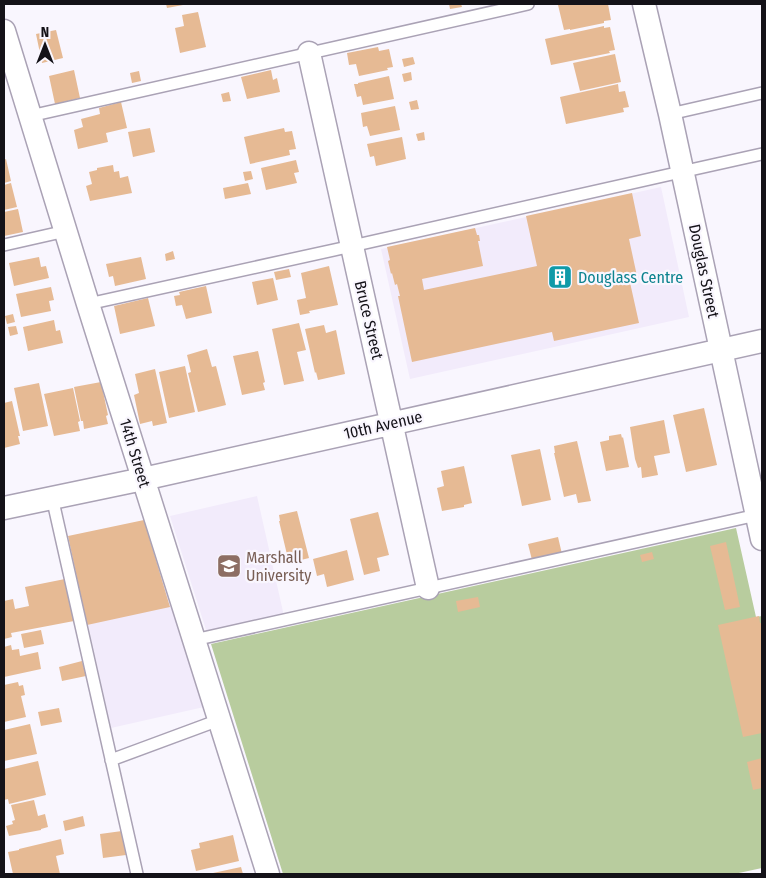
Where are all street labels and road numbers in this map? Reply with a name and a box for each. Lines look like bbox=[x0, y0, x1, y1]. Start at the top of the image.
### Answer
street label: Douglas Street bbox=[685, 222, 723, 320]
street label: Bruce Street bbox=[351, 279, 387, 362]
street label: 10th Avenue bbox=[342, 407, 424, 443]
street label: 14th Street bbox=[116, 416, 155, 490]

